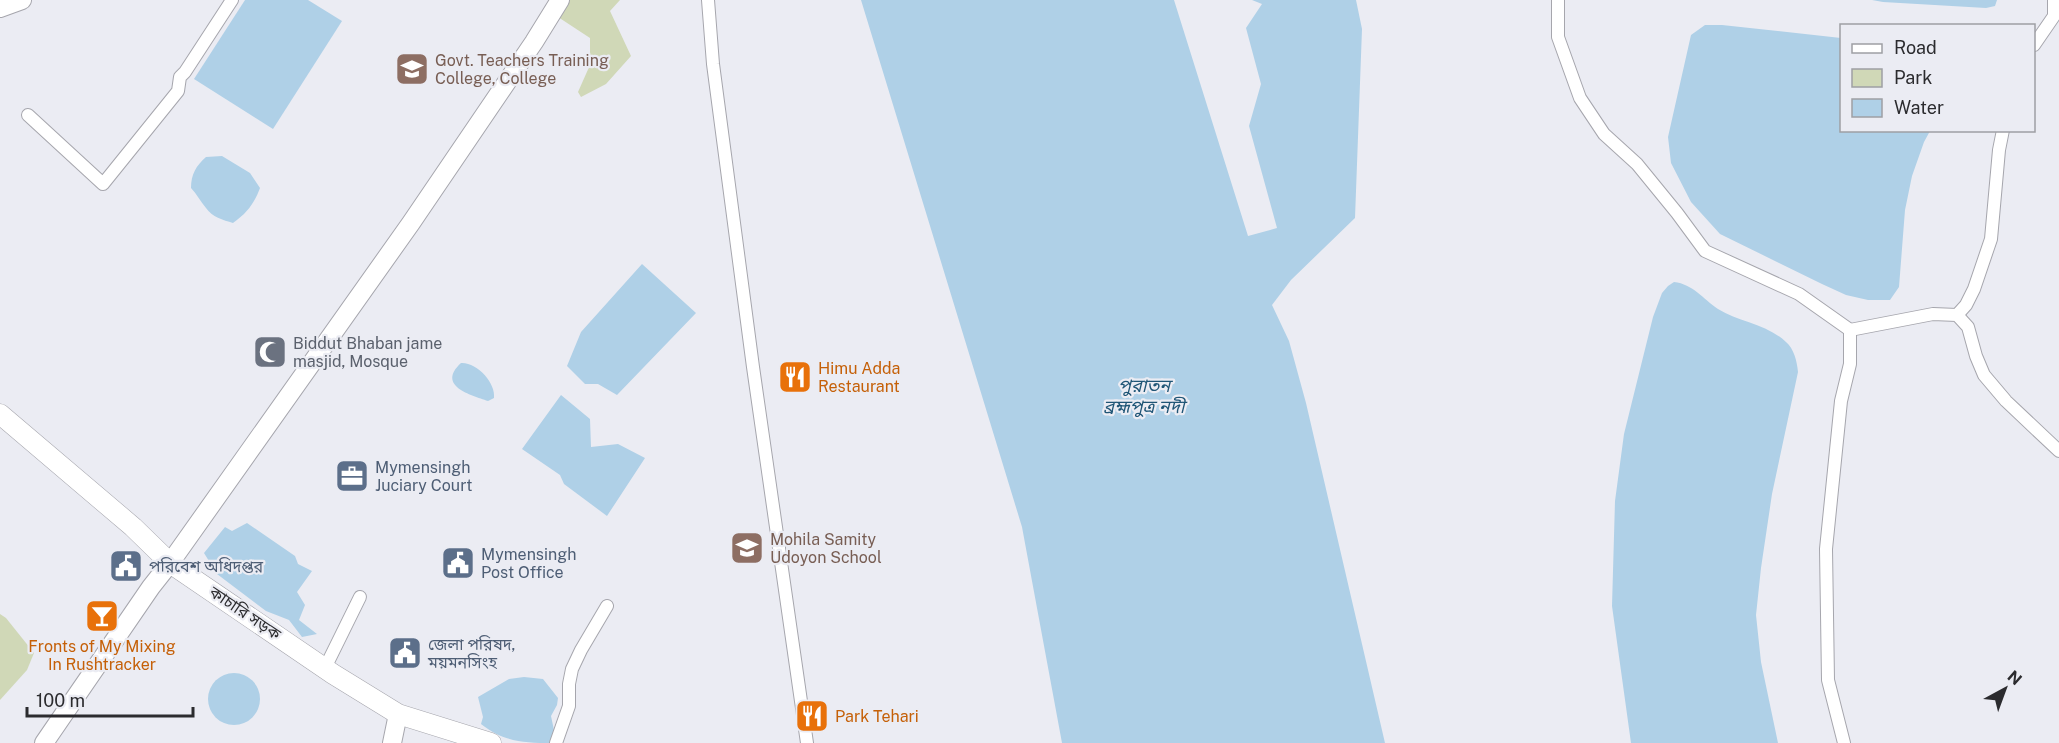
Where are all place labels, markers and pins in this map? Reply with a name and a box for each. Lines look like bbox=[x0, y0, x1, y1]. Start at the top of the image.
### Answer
school or university icon: Govt. Teachers Training College, College bbox=[394, 51, 430, 87]
place label: Govt. Teachers Training College, College bbox=[435, 51, 609, 88]
mosque icon: Biddut Bhaban jame masjid, Mosque bbox=[252, 334, 288, 370]
place label: Biddut Bhaban jame masjid, Mosque bbox=[293, 334, 442, 371]
restaurant icon: Himu Adda Restaurant bbox=[777, 359, 813, 395]
place label: Himu Adda Restaurant bbox=[818, 359, 900, 396]
office icon: Mymensingh Juciary Court bbox=[334, 458, 370, 494]
place label: Mymensingh Juciary Court bbox=[375, 458, 472, 495]
school or university icon: Mohila Samity Udoyon School bbox=[729, 530, 765, 566]
place label: Mohila Samity Udoyon School bbox=[770, 530, 882, 567]
public building icon: Mymensingh Post Office bbox=[440, 545, 476, 581]
place label: Mymensingh Post Office bbox=[481, 545, 576, 582]
public building icon: পরিবেশ অধিদপ্তর bbox=[108, 548, 144, 584]
place label: পরিবেশ অধিদপ্তর bbox=[149, 557, 263, 576]
bar icon: Fronts of My Mixing In Rushtracker bbox=[84, 598, 120, 634]
public building icon: জেলা পরিষদ, ময়মনসিংহ bbox=[387, 635, 423, 671]
place label: জেলা পরিষদ, ময়মনসিংহ bbox=[427, 635, 515, 672]
place label: Fronts of My Mixing In Rushtracker bbox=[28, 637, 176, 674]
restaurant icon: Park Tehari bbox=[794, 698, 830, 734]
place label: Park Tehari bbox=[835, 707, 919, 726]

